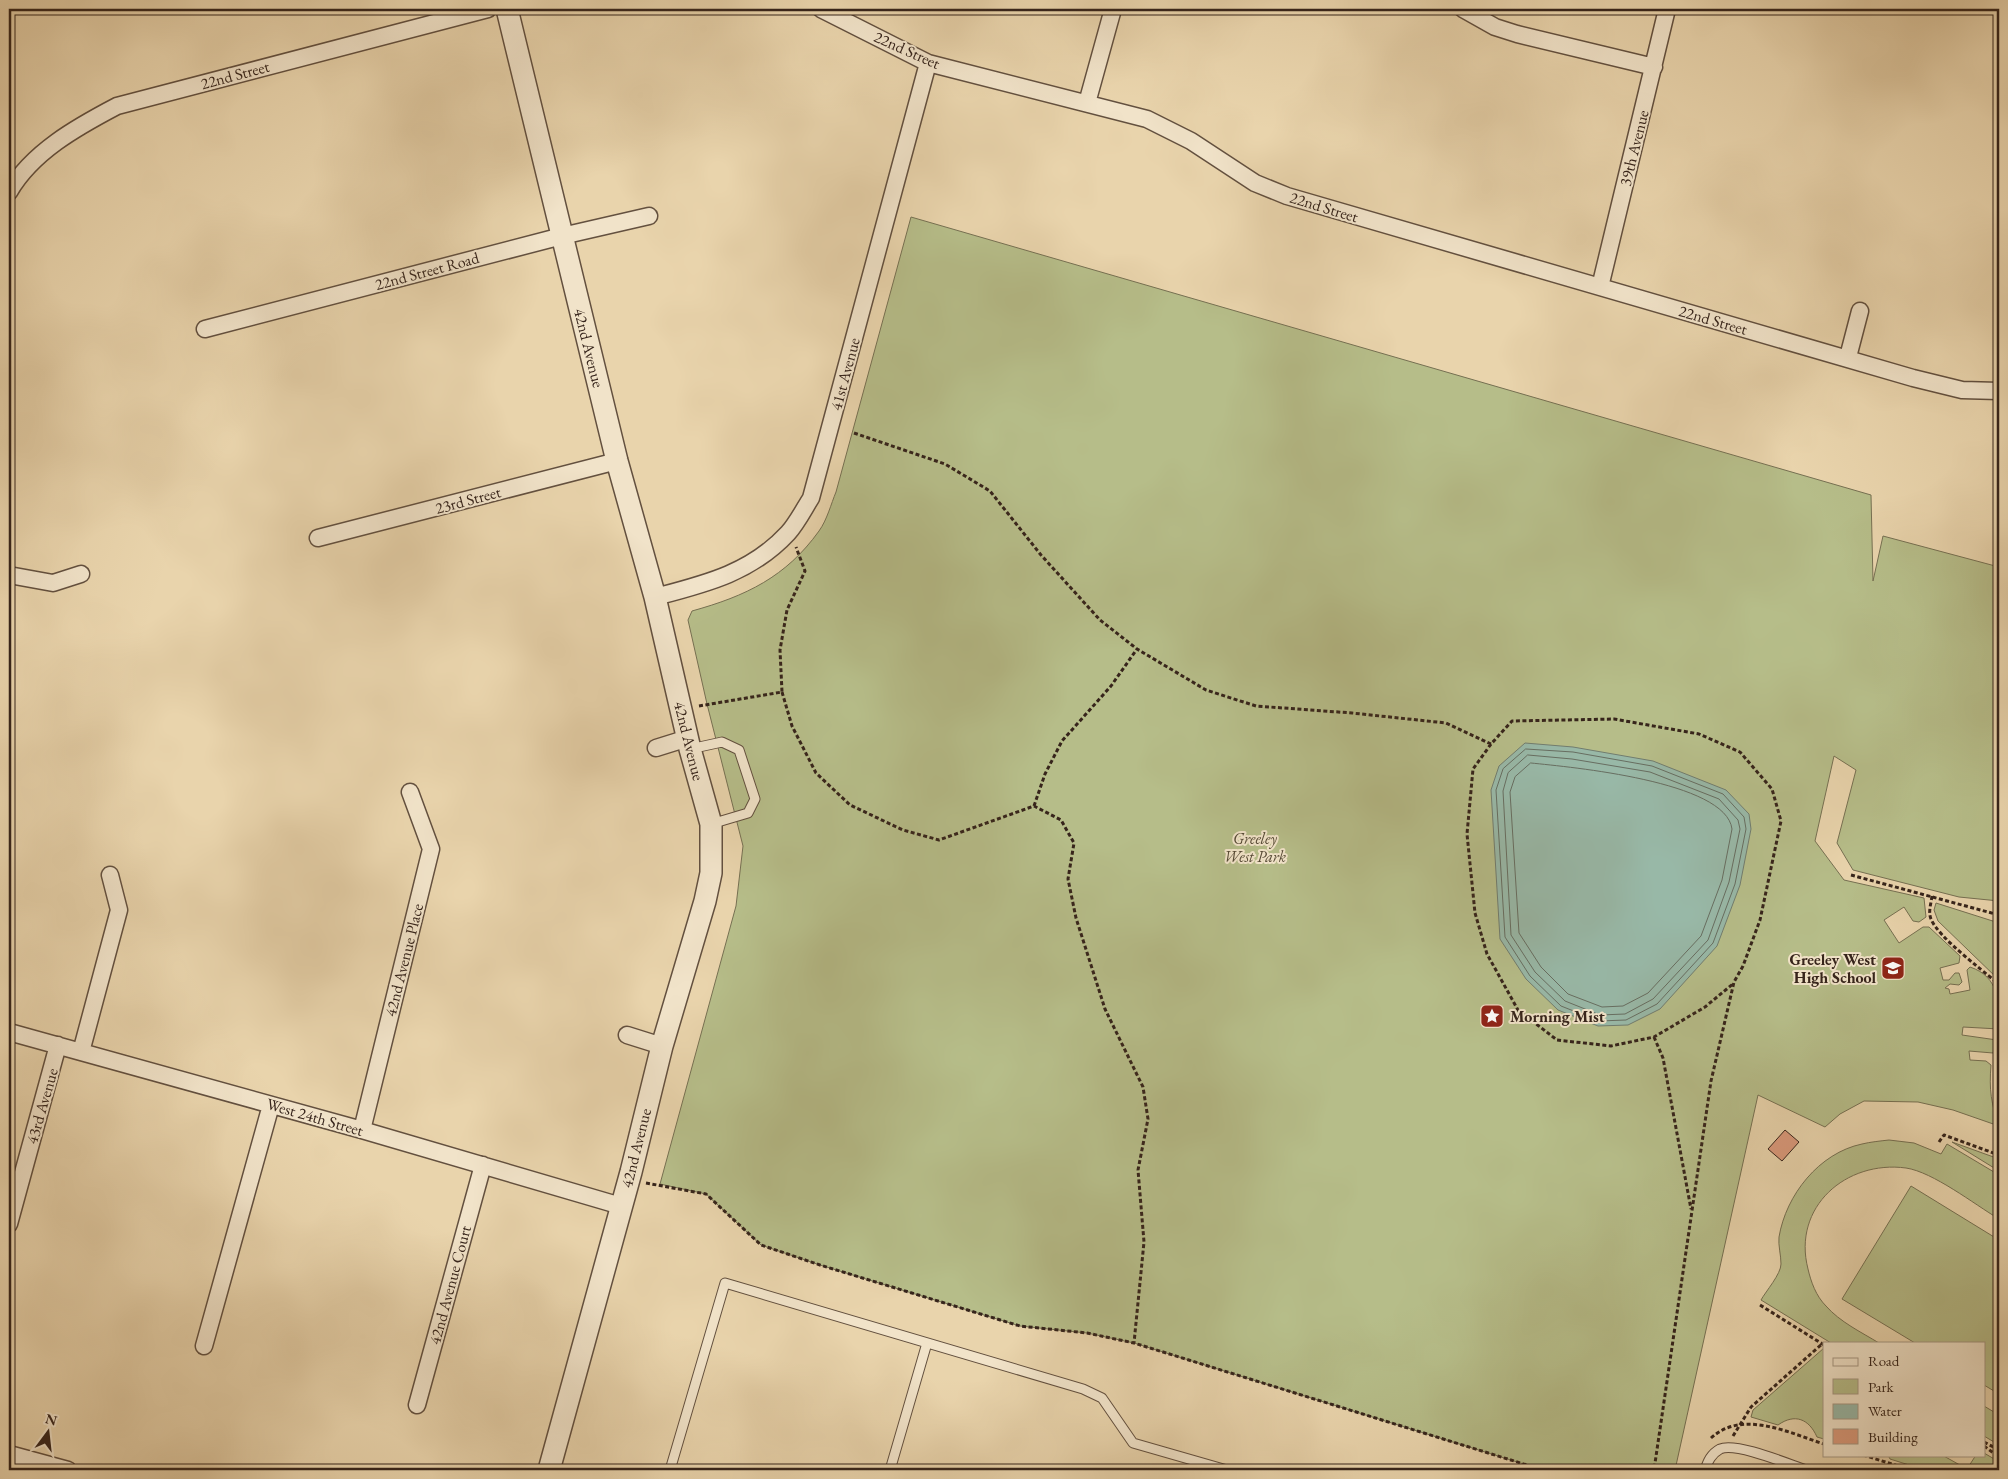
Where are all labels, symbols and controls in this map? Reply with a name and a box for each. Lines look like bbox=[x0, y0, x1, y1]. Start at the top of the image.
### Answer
street label: 22nd Street bbox=[871, 26, 943, 74]
street label: 22nd Street bbox=[198, 56, 272, 94]
street label: 39th Avenue bbox=[1614, 108, 1654, 188]
street label: 22nd Street bbox=[1287, 187, 1361, 227]
street label: 22nd Street Road bbox=[373, 247, 482, 295]
street label: 22nd Street bbox=[1676, 300, 1750, 340]
street label: 42nd Avenue bbox=[569, 306, 609, 390]
street label: 41st Avenue bbox=[825, 335, 865, 413]
street label: 23rd Street bbox=[433, 481, 503, 519]
street label: 42nd Avenue bbox=[669, 699, 709, 783]
park label: Greeley West Park bbox=[1224, 828, 1287, 867]
street label: 42nd Avenue Place bbox=[380, 901, 428, 1019]
place label: Greeley West High School bbox=[1790, 949, 1876, 988]
school or university icon: Greeley West High School bbox=[1880, 955, 1906, 981]
place icon: Morning Mist bbox=[1479, 1003, 1505, 1029]
place label: Morning Mist bbox=[1510, 1006, 1605, 1027]
street label: 43rd Avenue bbox=[21, 1066, 63, 1146]
street label: West 24th Street bbox=[264, 1093, 366, 1141]
street label: 42nd Avenue bbox=[616, 1106, 656, 1190]
street label: 42nd Avenue Court bbox=[424, 1223, 476, 1347]
legend bbox=[1823, 1342, 1986, 1456]
text: Road bbox=[1868, 1351, 1900, 1370]
text: Park bbox=[1868, 1377, 1895, 1396]
text: Water bbox=[1868, 1401, 1902, 1420]
north arrow bbox=[22, 1406, 72, 1456]
text: N bbox=[44, 1409, 60, 1430]
text: Building bbox=[1868, 1427, 1918, 1446]

